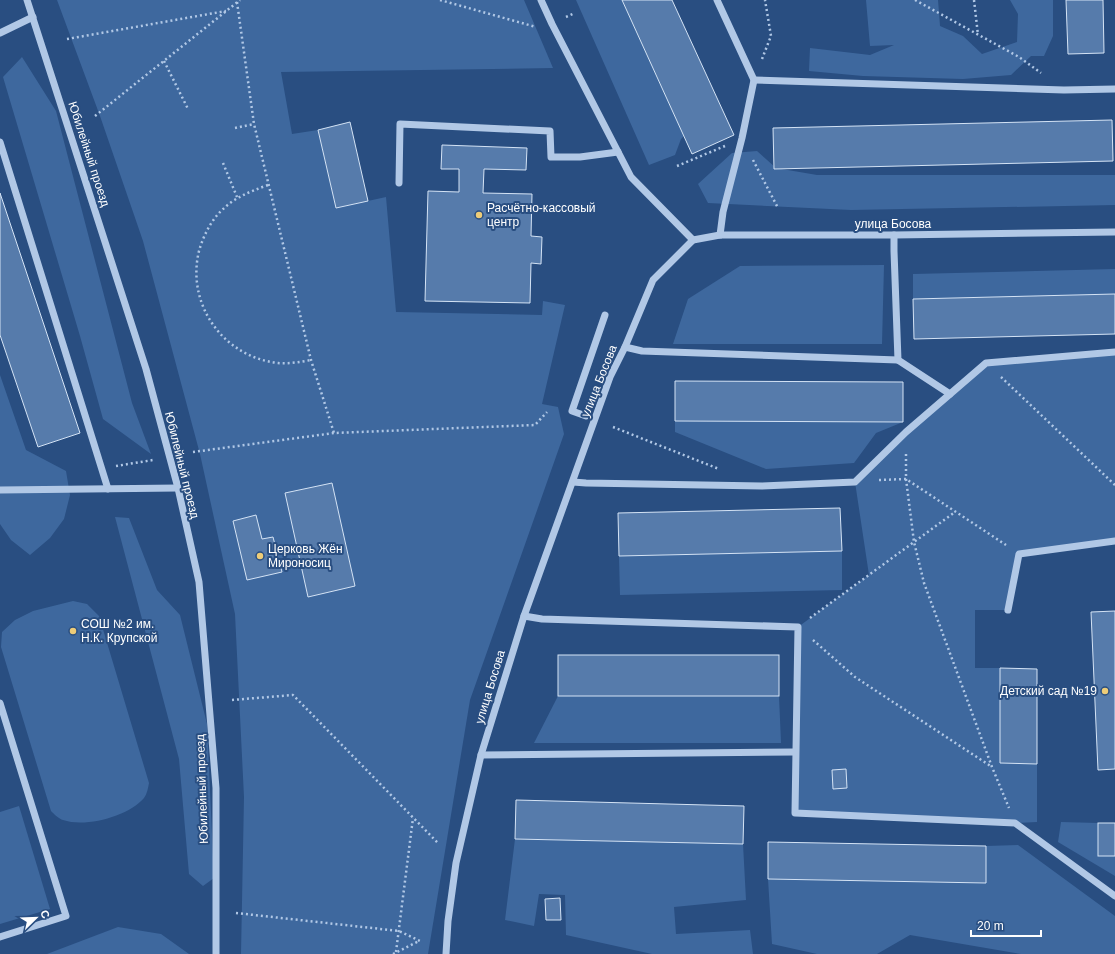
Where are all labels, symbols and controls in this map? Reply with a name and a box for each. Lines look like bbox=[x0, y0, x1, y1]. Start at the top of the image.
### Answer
street label: Юбилейный проезд bbox=[65, 100, 113, 208]
place label: Расчётно-кассовый центр bbox=[487, 201, 596, 229]
marker: Расчётно-кассовый центр bbox=[474, 210, 484, 220]
street label: улица Босова bbox=[855, 217, 932, 231]
street label: улица Босова bbox=[578, 343, 620, 419]
street label: Юбилейный проезд bbox=[162, 410, 202, 520]
place label: Церковь Жён Мироносиц bbox=[268, 542, 343, 570]
marker: Церковь Жён Мироносиц bbox=[255, 551, 265, 561]
place label: СОШ №2 им. Н.К. Крупской bbox=[81, 617, 157, 645]
marker: СОШ №2 им. Н.К. Крупской bbox=[68, 626, 78, 636]
street label: улица Босова bbox=[472, 648, 508, 726]
place label: Детский сад №19 bbox=[1000, 684, 1097, 698]
marker: Детский сад №19 bbox=[1100, 686, 1110, 696]
street label: Юбилейный проезд bbox=[193, 734, 211, 844]
north arrow bbox=[16, 898, 56, 938]
text: С bbox=[38, 908, 52, 920]
scale bar bbox=[971, 912, 1041, 938]
text: 20 m bbox=[977, 919, 1004, 933]

